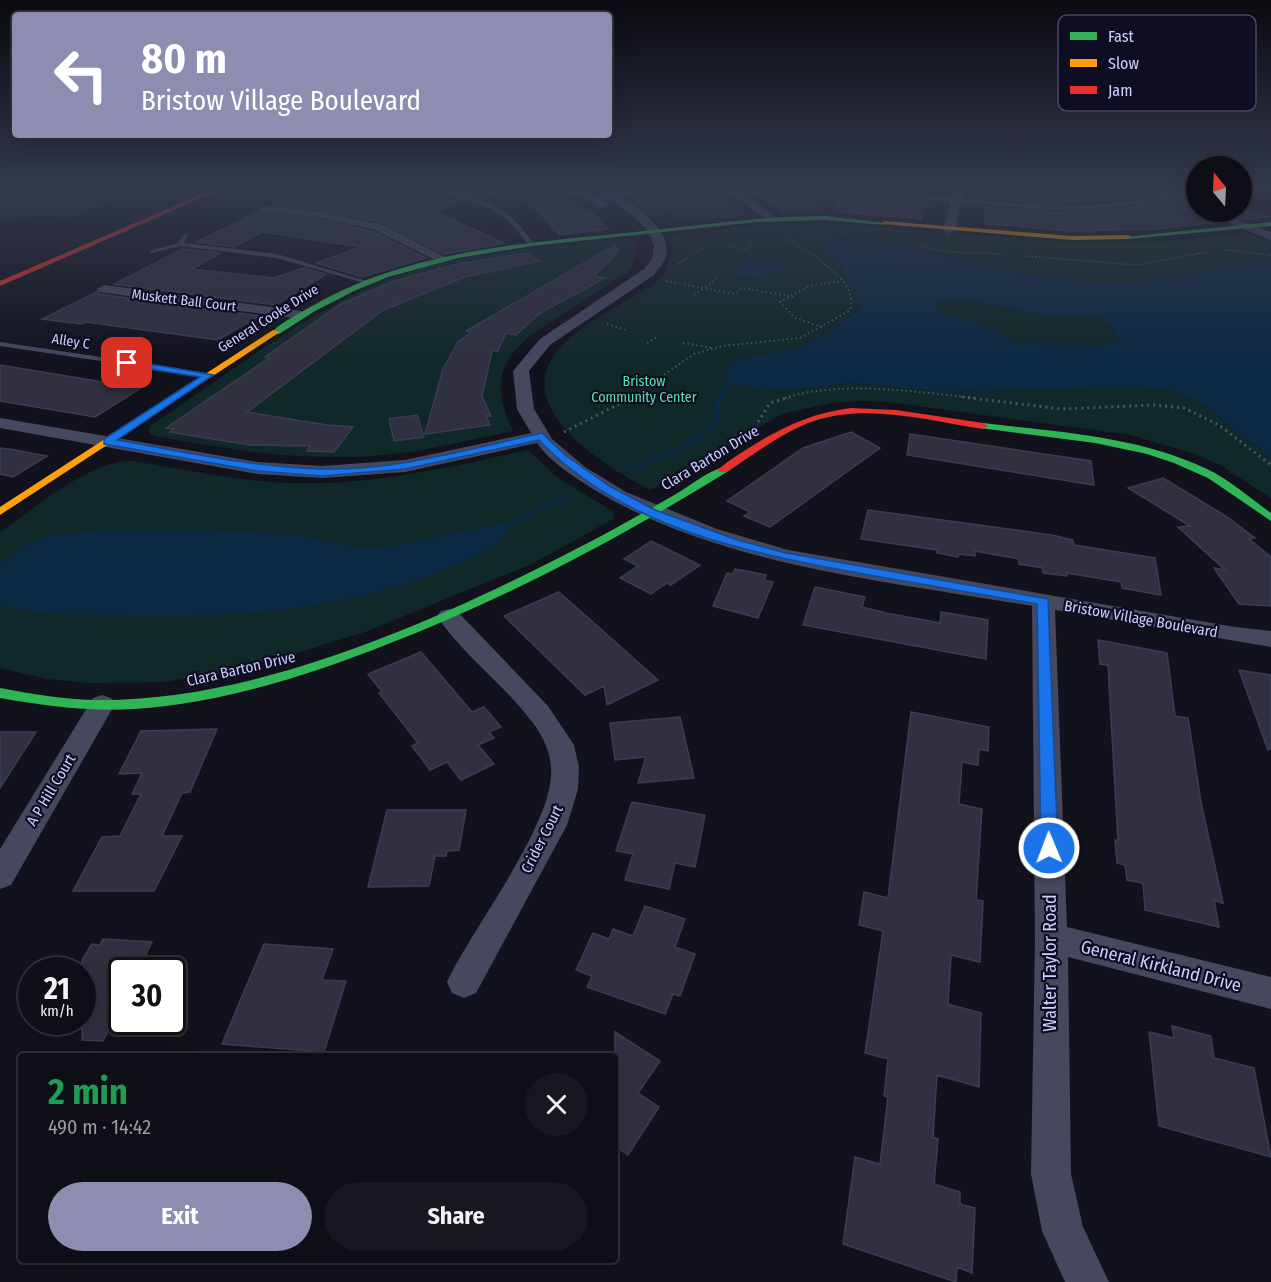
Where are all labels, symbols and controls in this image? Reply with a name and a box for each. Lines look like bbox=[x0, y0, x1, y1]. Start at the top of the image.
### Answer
legend bbox=[1058, 15, 1256, 111]
text: Fast bbox=[1108, 27, 1135, 46]
text: 80 m bbox=[141, 34, 227, 84]
icon: left bbox=[42, 36, 120, 114]
text: Slow bbox=[1108, 54, 1139, 73]
text: Jam bbox=[1108, 81, 1133, 100]
text: Bristow Village Boulevard bbox=[141, 85, 421, 117]
north arrow bbox=[1186, 156, 1252, 222]
map controls bbox=[1186, 156, 1252, 222]
street label: General Cooke Drive bbox=[215, 281, 322, 356]
street label: Muskett Ball Court bbox=[131, 286, 238, 315]
street label: Alley C bbox=[51, 330, 91, 353]
pin bbox=[101, 337, 152, 388]
icon: arrive bbox=[110, 346, 143, 379]
park label: Bristow Community Center bbox=[591, 373, 697, 406]
street label: Clara Barton Drive bbox=[658, 422, 762, 494]
street label: Bristow Village Boulevard bbox=[1063, 597, 1219, 641]
street label: Clara Barton Drive bbox=[185, 648, 297, 690]
street label: A P Hill Court bbox=[23, 751, 79, 829]
street label: Crider Court bbox=[517, 802, 567, 876]
position arrow bbox=[1017, 816, 1081, 880]
street label: Walter Taylor Road bbox=[1039, 894, 1061, 1032]
street label: General Kirkland Drive bbox=[1078, 935, 1244, 997]
speed limit sign: 30 bbox=[108, 957, 186, 1035]
text: 21 bbox=[44, 971, 70, 1007]
text: km/h bbox=[40, 1002, 74, 1020]
text: 2 min bbox=[48, 1070, 128, 1114]
button: close bbox=[525, 1073, 588, 1136]
text: 490 m · 14:42 bbox=[48, 1115, 151, 1139]
button: Exit bbox=[48, 1182, 312, 1251]
button: Share bbox=[324, 1182, 588, 1251]

